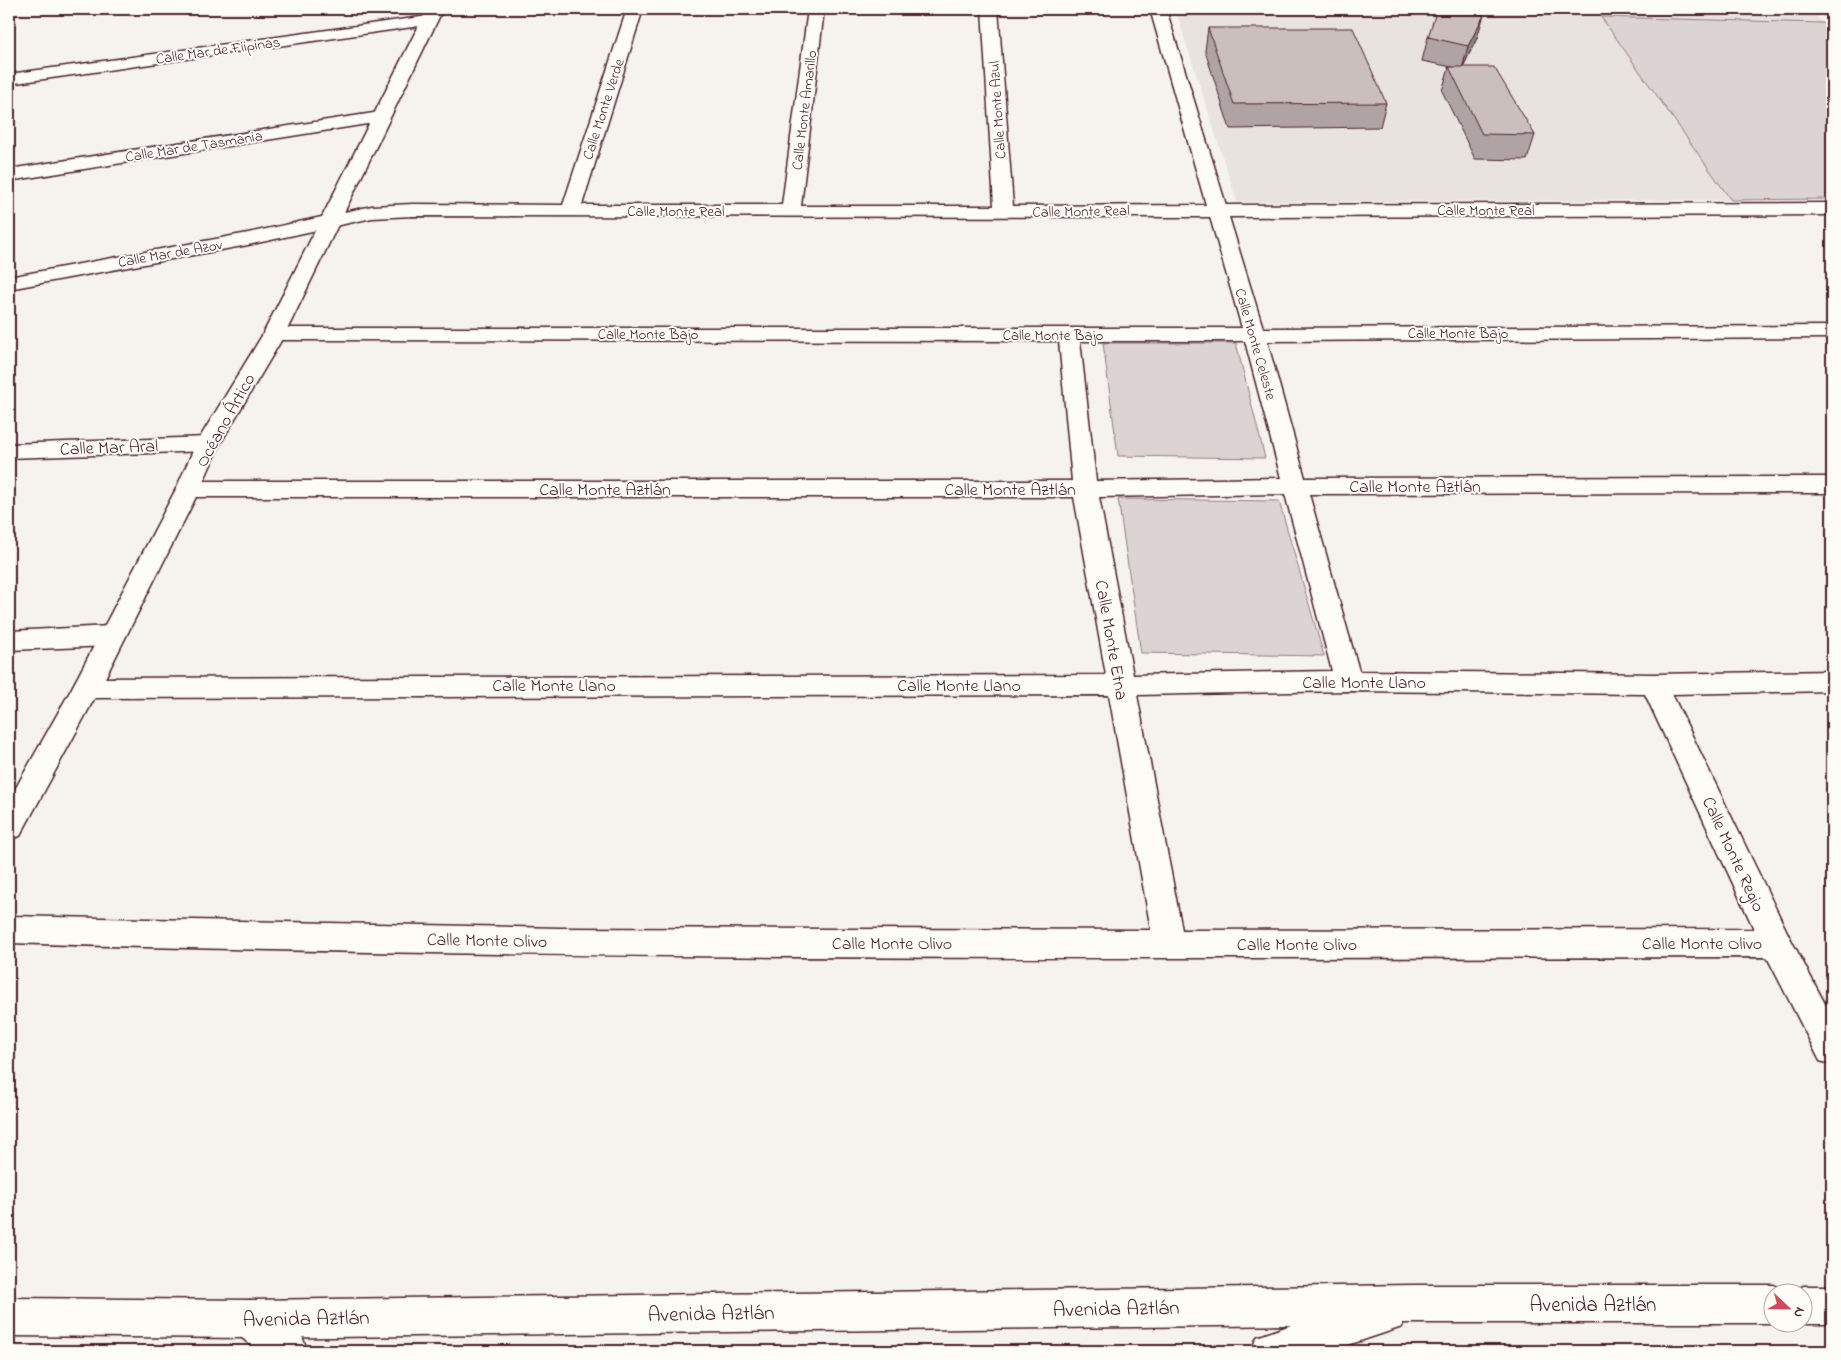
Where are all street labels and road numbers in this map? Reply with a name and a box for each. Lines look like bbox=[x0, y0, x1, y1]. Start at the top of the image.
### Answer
street label: Calle Mar de Fiipinas bbox=[154, 31, 282, 71]
street label: Calle Monte Amarillo bbox=[787, 49, 823, 171]
street label: Calle Monte Verde bbox=[577, 56, 631, 163]
street label: Calle Monte Azul bbox=[984, 60, 1012, 160]
street label: Calle Mar de Tasmania bbox=[124, 125, 264, 169]
street label: Calle Monte Real bbox=[1032, 200, 1130, 224]
street label: Calle Monte Real bbox=[1437, 200, 1535, 222]
street label: Calle Monte Real bbox=[627, 201, 725, 223]
street label: Calle Mar de Azov bbox=[116, 234, 224, 274]
street label: Calle Monte Celeste bbox=[1229, 286, 1282, 403]
street label: Calle Monte Bajo bbox=[1408, 323, 1509, 345]
street label: Calle Monte Bajo bbox=[598, 324, 699, 346]
street label: Calle Monte Bajo bbox=[1003, 325, 1104, 347]
street label: Océano Ártico bbox=[190, 369, 263, 473]
street label: Calle Mar Aral bbox=[59, 434, 159, 464]
street label: Calle Monte Aztlán bbox=[1349, 475, 1481, 501]
street label: Calle Monte Aztlán bbox=[539, 478, 671, 504]
street label: Calle Monte Aztlán bbox=[944, 478, 1076, 504]
street label: Calle Monte Etna bbox=[1087, 578, 1133, 702]
street label: Calle Monte Llano bbox=[1302, 671, 1426, 697]
street label: Calle Monte Llano bbox=[492, 674, 616, 700]
street label: Calle Monte Llano bbox=[897, 674, 1021, 700]
street label: Calle Monte Regio bbox=[1693, 793, 1770, 917]
street label: Calle Monte Olivo bbox=[427, 928, 547, 956]
street label: Calle Monte Olivo bbox=[832, 932, 952, 958]
street label: Calle Monte Olivo bbox=[1642, 932, 1762, 958]
street label: Calle Monte Olivo bbox=[1237, 933, 1357, 959]
street label: Avenida Aztlán bbox=[1530, 1291, 1656, 1321]
street label: Avenida Aztlán bbox=[1052, 1294, 1180, 1326]
street label: Avenida Aztlán bbox=[647, 1299, 775, 1331]
street label: Avenida Aztlán bbox=[242, 1304, 370, 1336]

